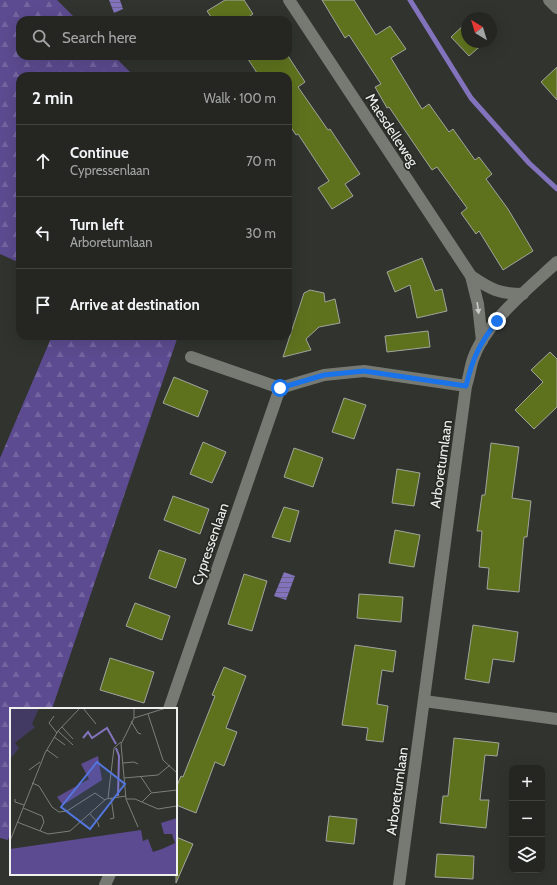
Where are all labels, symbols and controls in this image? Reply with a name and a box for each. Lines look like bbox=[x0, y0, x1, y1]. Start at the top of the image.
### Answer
north arrow bbox=[461, 12, 497, 48]
search box bbox=[16, 16, 292, 60]
icon: search bbox=[30, 27, 52, 49]
text: Search here bbox=[62, 29, 137, 47]
text: 2 min bbox=[32, 88, 73, 108]
text: Walk · 100 m bbox=[203, 90, 276, 106]
street label: Maesdelleweg bbox=[362, 90, 423, 171]
text: Continue bbox=[70, 144, 129, 162]
icon: ahead bbox=[32, 150, 54, 172]
text: 70 m bbox=[246, 153, 276, 169]
text: Cypressenlaan bbox=[70, 162, 150, 178]
text: Turn left bbox=[70, 216, 124, 234]
icon: left bbox=[32, 222, 54, 244]
text: 30 m bbox=[246, 225, 276, 241]
text: Arboretumlaan bbox=[70, 234, 153, 250]
icon: arrive bbox=[32, 294, 54, 316]
text: Arrive at destination bbox=[70, 296, 200, 314]
one-way arrow bbox=[475, 302, 481, 314]
route end bbox=[488, 312, 506, 330]
route start bbox=[271, 379, 289, 397]
street label: Arboretumlaan bbox=[426, 419, 456, 509]
street label: Cypressenlaan bbox=[187, 500, 233, 588]
inset map bbox=[10, 708, 177, 875]
street label: Arboretumlaan bbox=[382, 746, 412, 836]
map controls bbox=[509, 765, 545, 873]
button: + bbox=[509, 765, 545, 801]
button: − bbox=[509, 801, 545, 837]
button: layers bbox=[509, 837, 545, 873]

